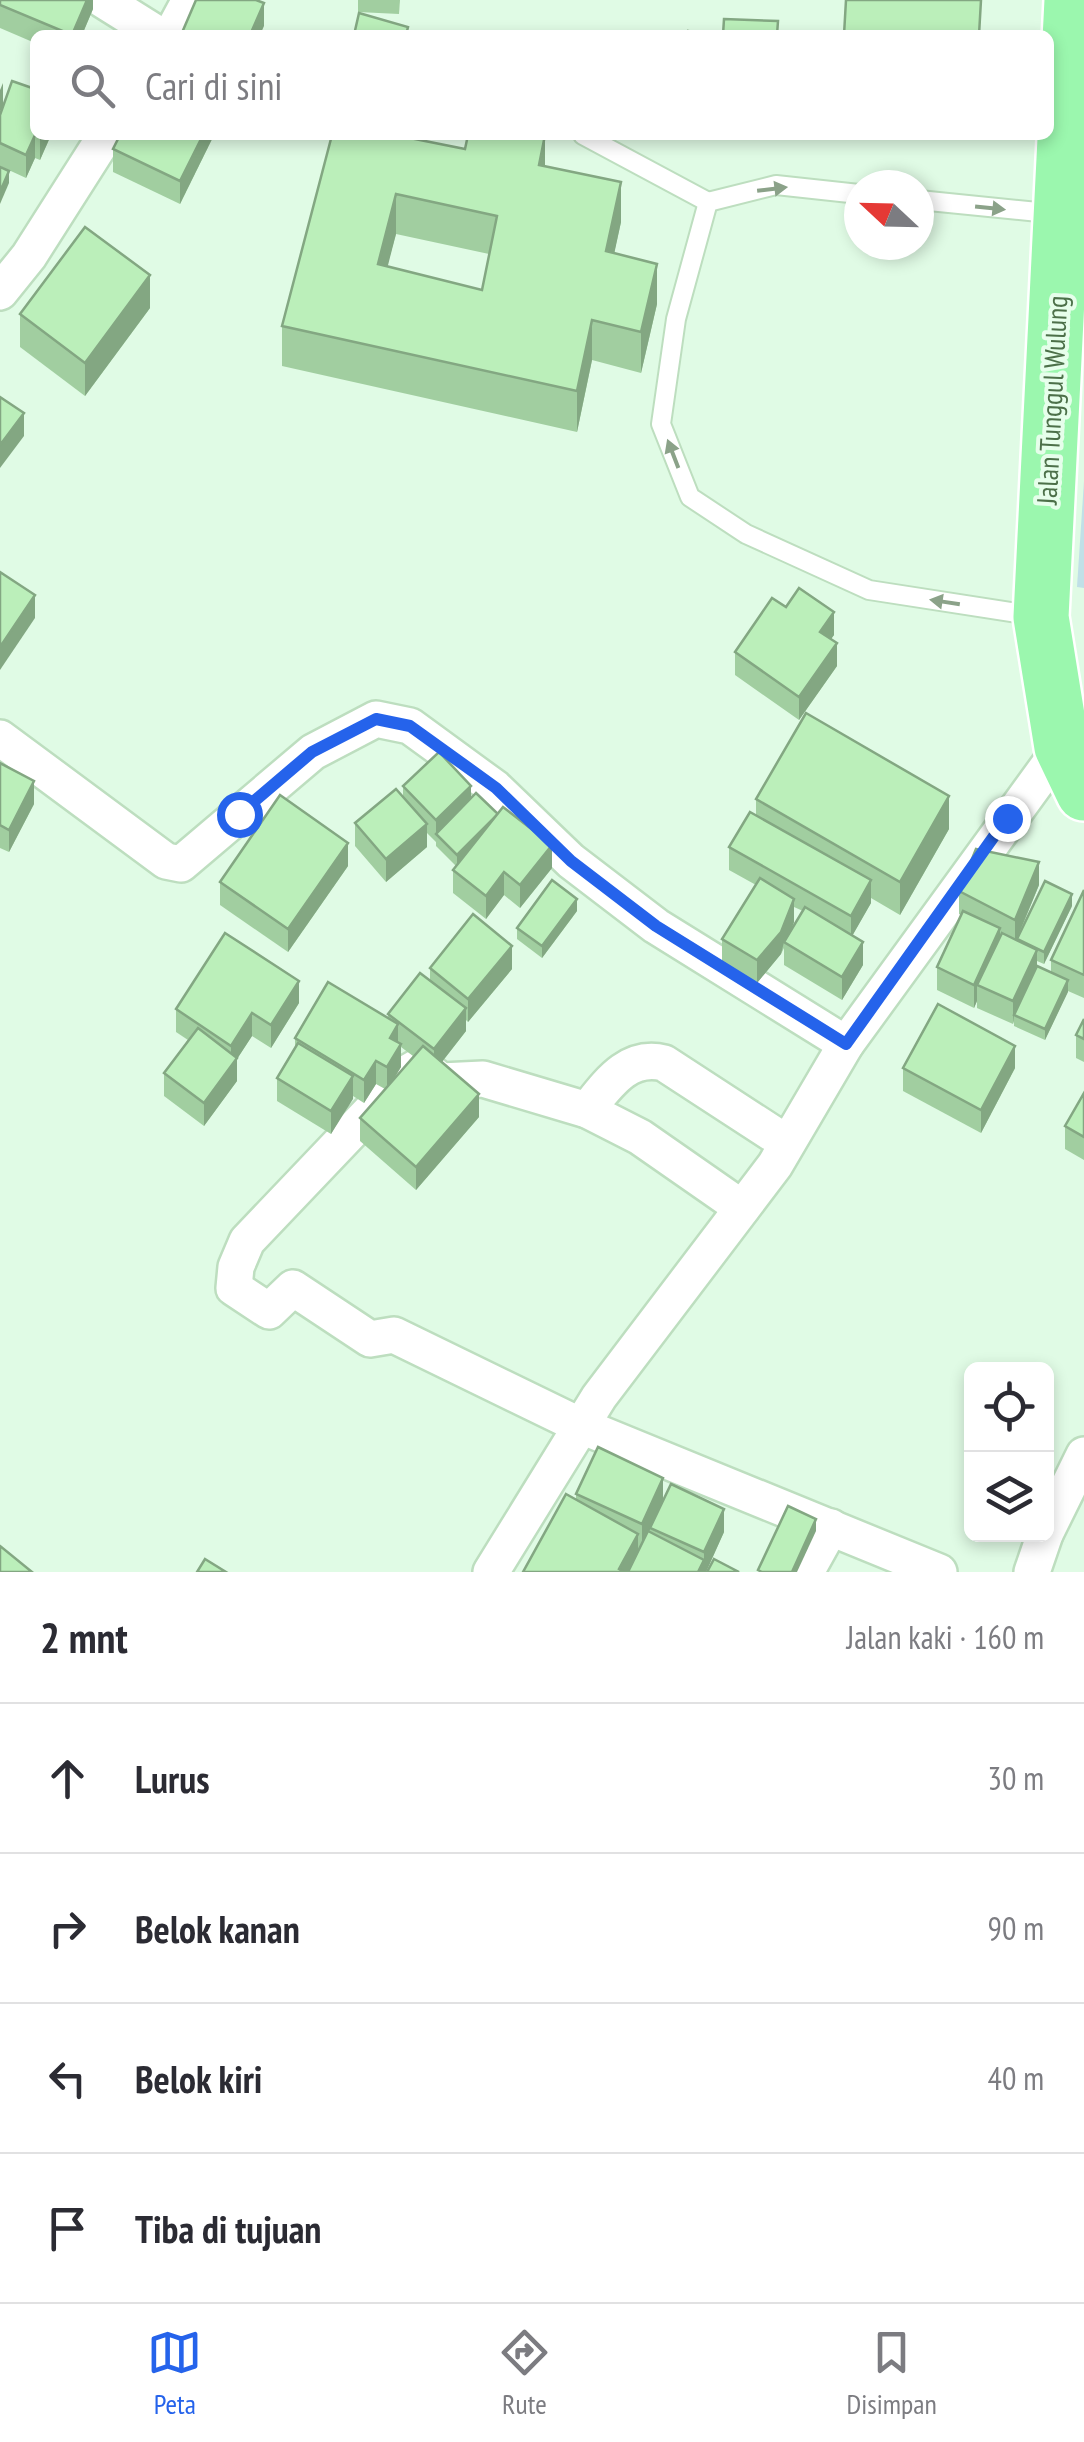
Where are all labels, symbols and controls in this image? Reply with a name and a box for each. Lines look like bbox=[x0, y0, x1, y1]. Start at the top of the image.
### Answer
search box bbox=[30, 30, 1054, 140]
icon: search bbox=[65, 58, 120, 113]
text: Cari di sini bbox=[145, 61, 283, 110]
north arrow bbox=[844, 170, 934, 260]
one-way arrow bbox=[756, 180, 788, 196]
one-way arrow bbox=[975, 200, 1007, 216]
street label: Jalan Tunggul Wulung bbox=[1027, 295, 1075, 506]
one-way arrow bbox=[665, 439, 680, 469]
one-way arrow bbox=[928, 593, 960, 609]
route start bbox=[217, 792, 263, 838]
route end bbox=[985, 796, 1031, 842]
map controls bbox=[964, 1362, 1054, 1542]
button: locate bbox=[964, 1362, 1054, 1452]
button: layers bbox=[964, 1452, 1054, 1542]
text: 2 mnt bbox=[40, 1610, 128, 1665]
text: Jalan kaki · 160 m bbox=[847, 1616, 1044, 1658]
icon: ahead bbox=[40, 1751, 95, 1806]
text: Lurus bbox=[135, 1754, 209, 1803]
text: 30 m bbox=[988, 1757, 1044, 1799]
icon: right bbox=[40, 1901, 95, 1956]
text: Belok kanan bbox=[135, 1904, 300, 1953]
text: 90 m bbox=[988, 1907, 1044, 1949]
icon: left bbox=[40, 2051, 95, 2106]
text: Belok kiri bbox=[135, 2054, 262, 2103]
text: 40 m bbox=[988, 2057, 1044, 2099]
icon: arrive bbox=[40, 2201, 95, 2256]
text: Tiba di tujuan bbox=[135, 2204, 321, 2253]
tab: Peta bbox=[147, 2325, 202, 2422]
tab: Rute bbox=[497, 2325, 552, 2422]
tab: Disimpan bbox=[846, 2325, 937, 2422]

